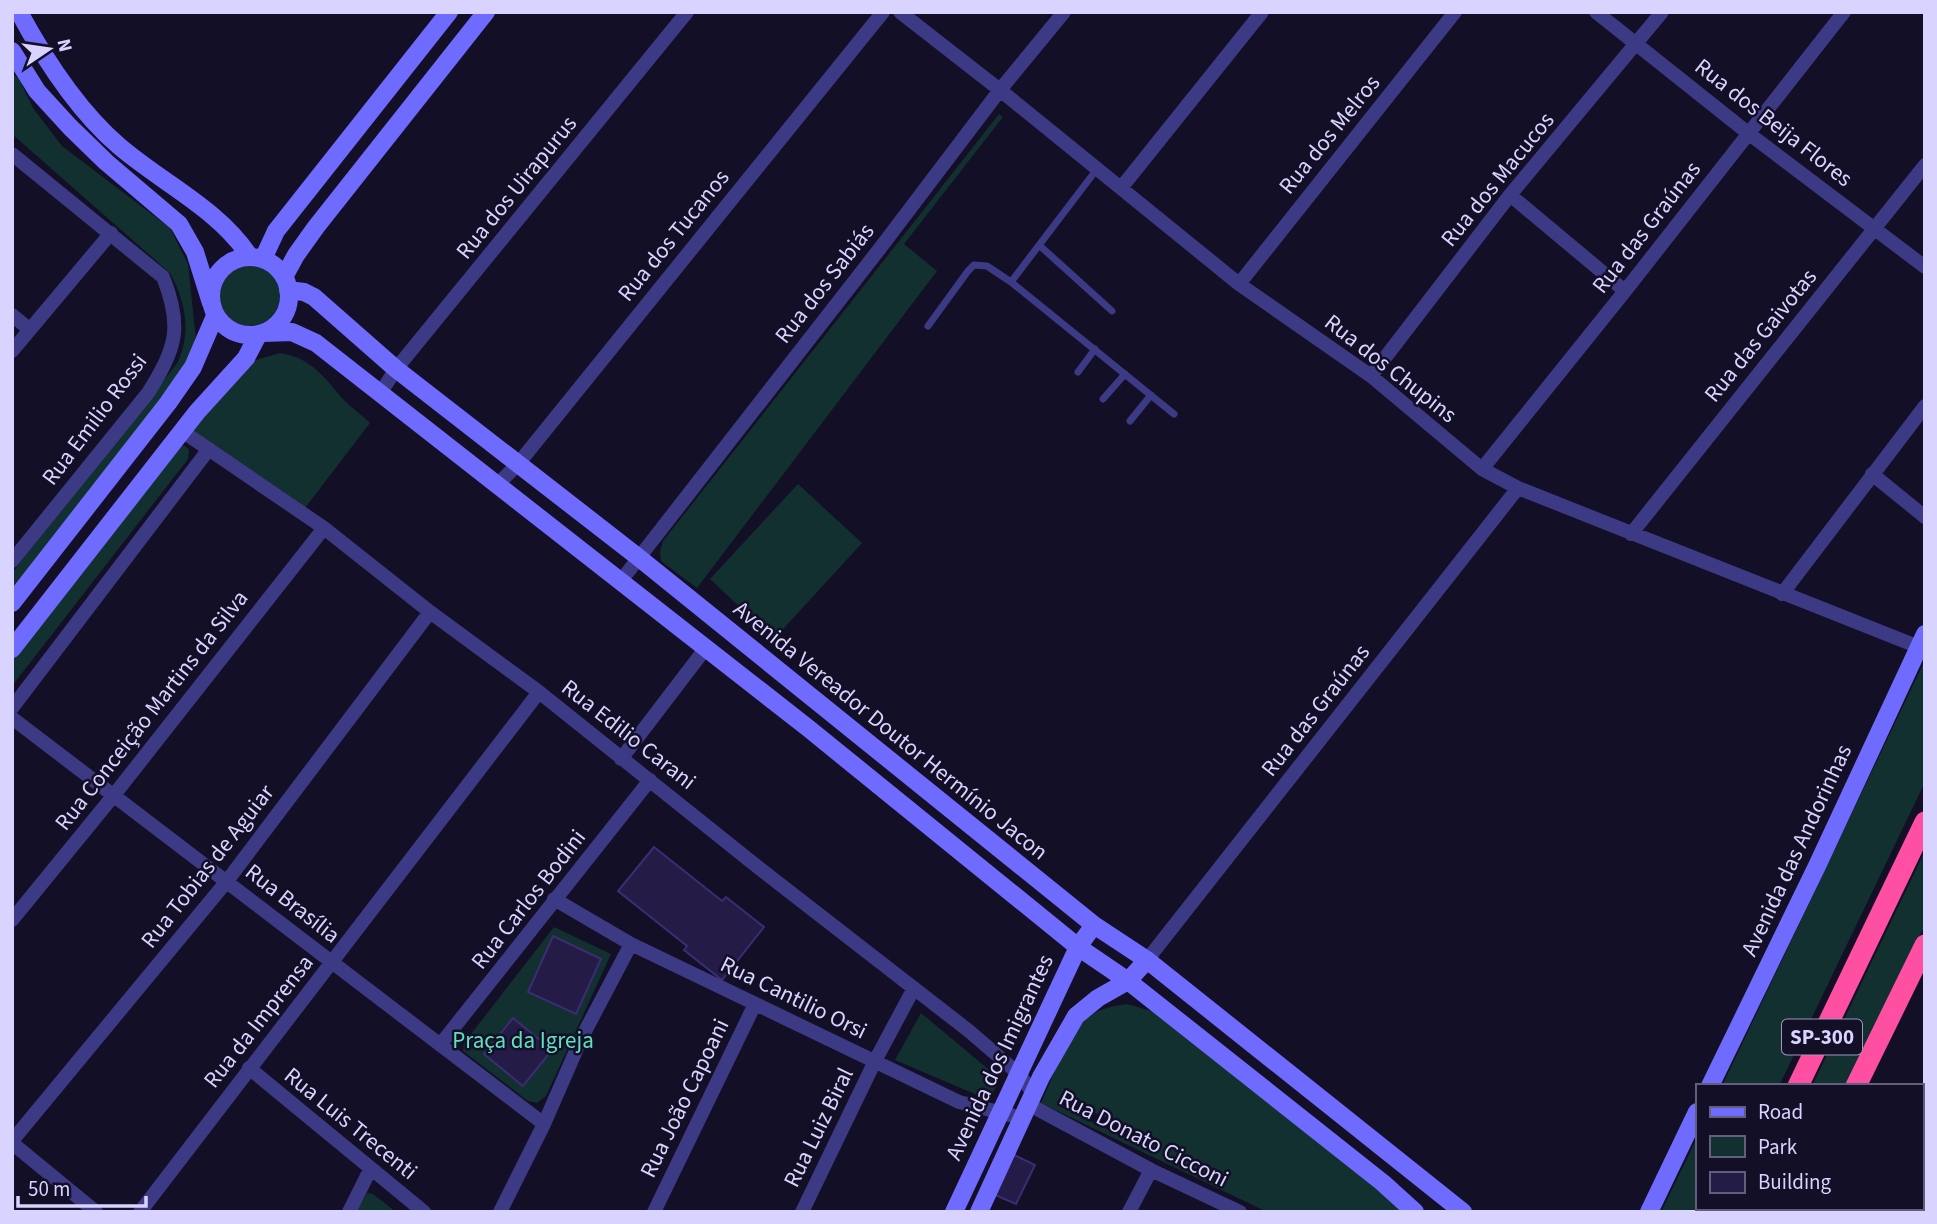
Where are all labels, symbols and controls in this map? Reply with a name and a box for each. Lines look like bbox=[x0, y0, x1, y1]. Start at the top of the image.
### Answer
north arrow bbox=[14, 14, 84, 84]
text: N bbox=[50, 36, 79, 55]
street label: Rua dos Beija Flores bbox=[1688, 50, 1860, 195]
street label: Rua dos Melros bbox=[1271, 68, 1388, 201]
street label: Rua dos Macucos bbox=[1433, 105, 1562, 254]
street label: Rua dos Uirapurus bbox=[448, 108, 585, 266]
street label: Rua das Graúnas bbox=[1584, 154, 1709, 300]
street label: Rua dos Tucanos bbox=[610, 162, 737, 308]
street label: Rua dos Sabiás bbox=[767, 216, 882, 350]
street label: Rua das Gaivotas bbox=[1696, 262, 1825, 409]
street label: Rua dos Chupins bbox=[1317, 306, 1464, 431]
street label: Rua Emilio Rossi bbox=[34, 347, 155, 492]
street label: Rua Conceição Martins da Silva bbox=[47, 583, 256, 838]
street label: Avenida Vereador Doutor Hermínio Jacon bbox=[726, 593, 1055, 868]
street label: Rua das Graúnas bbox=[1253, 637, 1378, 783]
street label: Rua Edilio Carani bbox=[554, 671, 703, 797]
street label: Avenida das Andorinhas bbox=[1733, 739, 1860, 962]
street label: Rua Tobias de Aguiar bbox=[133, 777, 283, 955]
street label: Rua Carlos Bodini bbox=[463, 822, 594, 976]
street label: Rua Brasília bbox=[238, 856, 347, 951]
street label: Rua da Imprensa bbox=[196, 947, 321, 1095]
street label: Rua Cantilio Orsi bbox=[715, 948, 873, 1047]
street label: Avenida dos Imigrantes bbox=[937, 949, 1062, 1165]
street label: Rua João Capoani bbox=[632, 1013, 737, 1183]
road number: SP-300 bbox=[1782, 1020, 1862, 1054]
park label: Praça da Igreja bbox=[452, 1024, 594, 1057]
street label: Rua Luis Trecenti bbox=[277, 1059, 424, 1188]
street label: Rua Luiz Biral bbox=[775, 1062, 862, 1193]
street label: Rua Donato Cicconi bbox=[1053, 1081, 1234, 1195]
legend bbox=[1696, 1084, 1923, 1210]
text: Road bbox=[1758, 1097, 1803, 1127]
text: Park bbox=[1758, 1132, 1798, 1162]
scale bar bbox=[18, 1164, 145, 1208]
text: Building bbox=[1758, 1167, 1832, 1197]
text: 50 m bbox=[28, 1174, 70, 1204]

